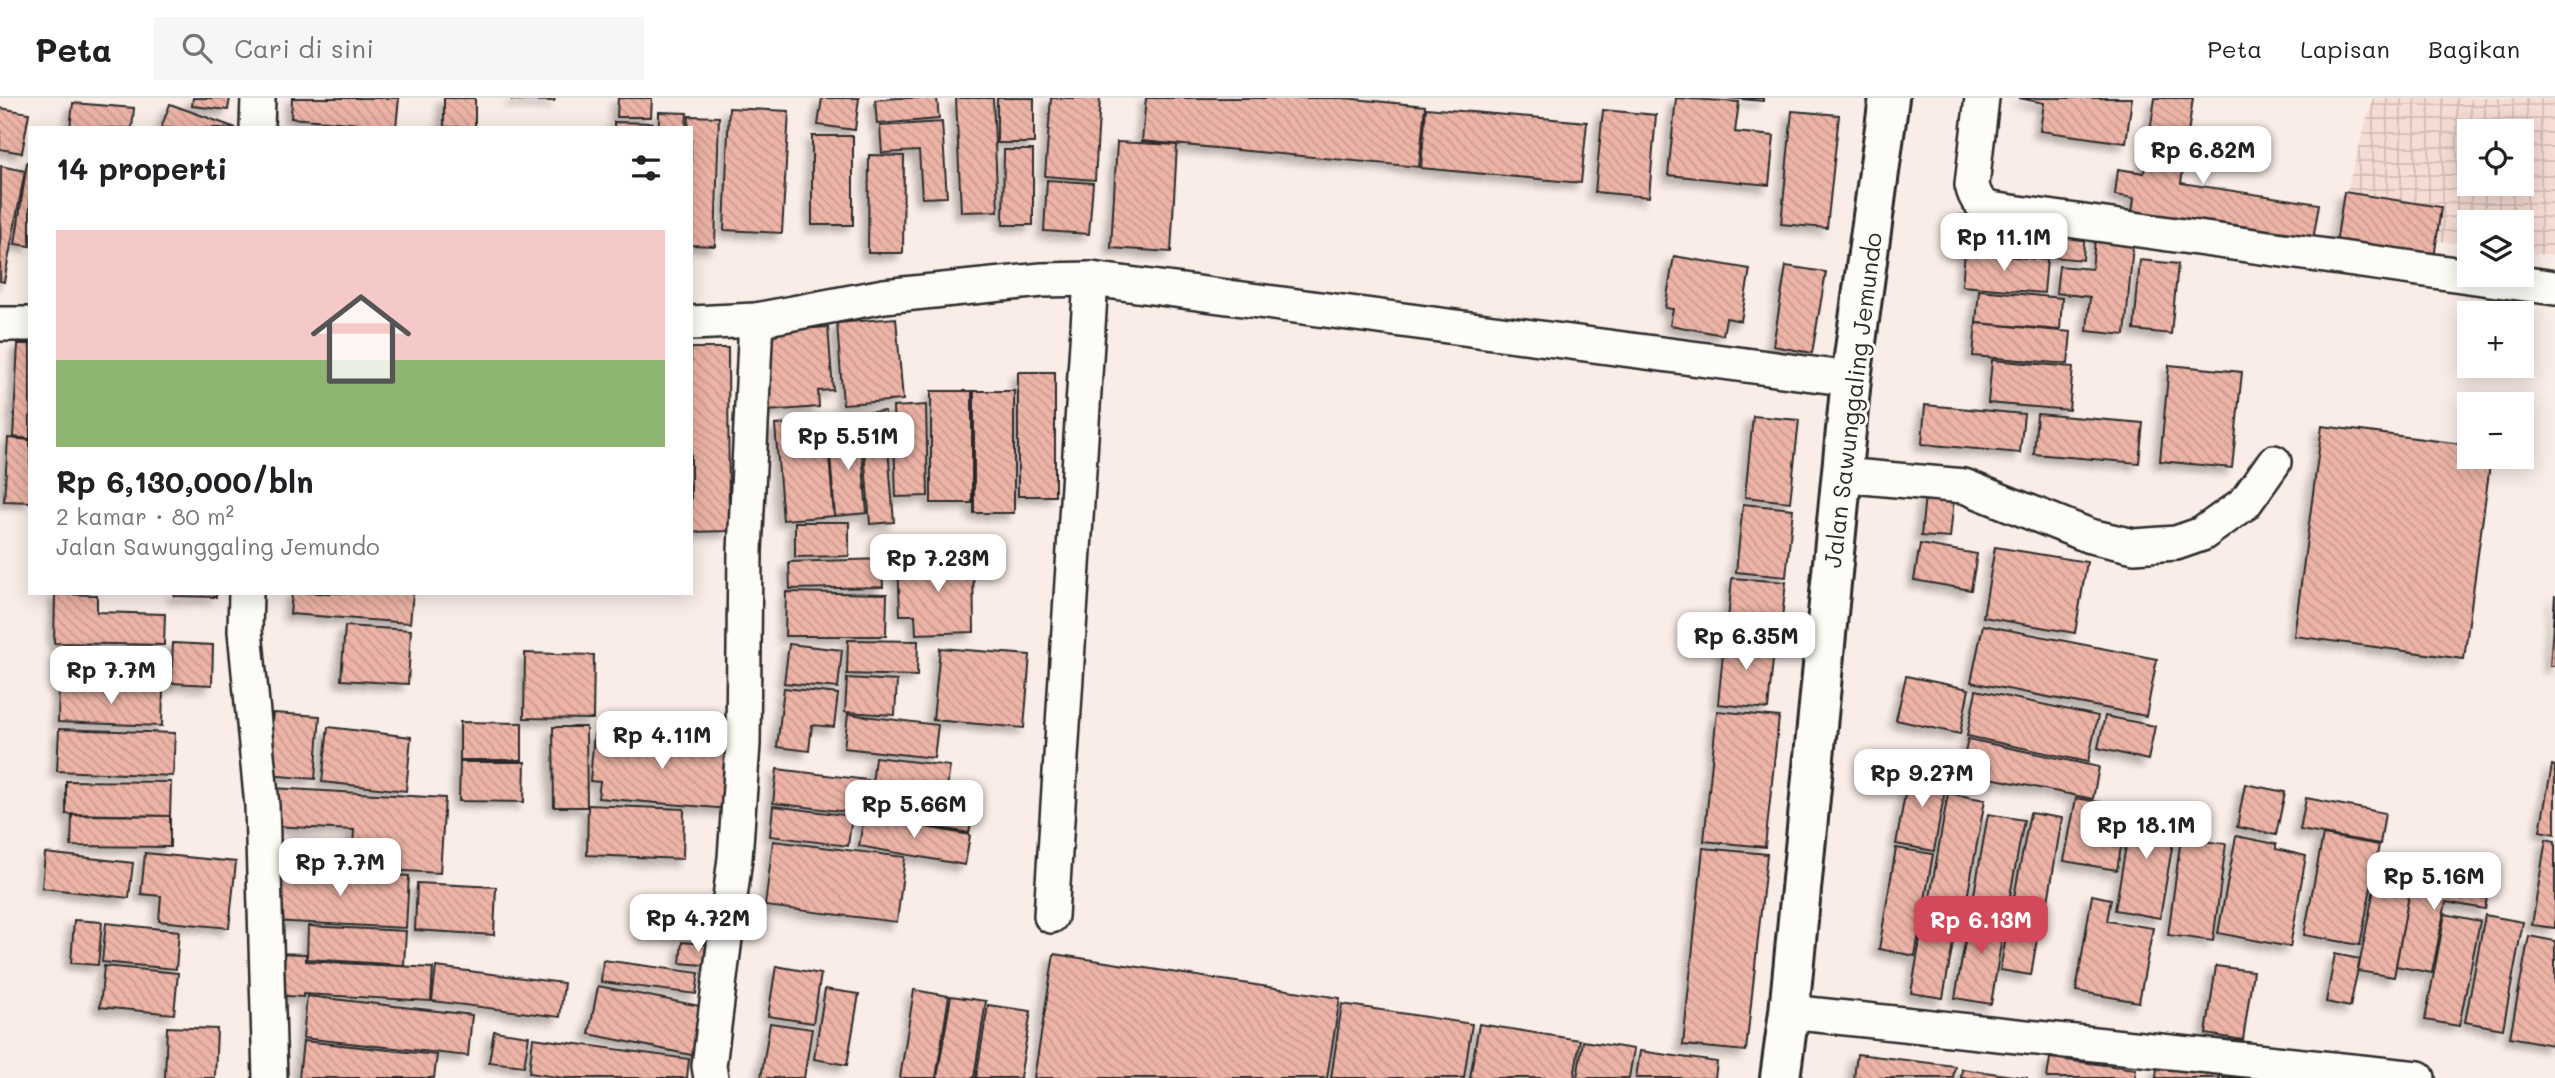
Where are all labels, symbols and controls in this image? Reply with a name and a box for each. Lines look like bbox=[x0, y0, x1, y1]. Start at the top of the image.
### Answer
search box bbox=[154, 17, 644, 80]
text: Peta bbox=[35, 27, 112, 70]
icon: search bbox=[178, 29, 216, 67]
text: Cari di sini bbox=[234, 31, 374, 65]
text: Peta bbox=[2207, 33, 2262, 64]
text: Lapisan bbox=[2300, 33, 2390, 64]
text: Bagikan bbox=[2428, 33, 2520, 64]
map controls bbox=[2457, 119, 2534, 469]
button: locate bbox=[2457, 119, 2534, 196]
pin: Rp 6.82M bbox=[2131, 126, 2275, 186]
text: Rp 6.82M bbox=[2150, 134, 2256, 164]
text: 14 properti bbox=[56, 148, 228, 188]
icon: filters bbox=[627, 149, 665, 187]
button: layers bbox=[2457, 210, 2534, 287]
pin: Rp 11.1M bbox=[1932, 214, 2076, 273]
text: Rp 11.1M bbox=[1957, 221, 2051, 251]
street label: Jalan Sawunggaling Jemundo bbox=[1816, 231, 1888, 569]
icon: home bbox=[298, 276, 424, 402]
button: + bbox=[2457, 301, 2534, 378]
button: − bbox=[2457, 392, 2534, 469]
pin: Rp 5.51M bbox=[776, 412, 920, 472]
text: Rp 5.51M bbox=[797, 420, 899, 450]
text: Rp 6,130,000/bln bbox=[56, 461, 313, 501]
text: 2 kamar · 80 m² bbox=[56, 501, 234, 531]
text: Jalan Sawunggaling Jemundo bbox=[56, 531, 380, 561]
pin: Rp 7.23M bbox=[866, 534, 1010, 594]
text: Rp 7.23M bbox=[886, 542, 990, 572]
pin: Rp 6.35M bbox=[1674, 612, 1818, 672]
text: Rp 6.35M bbox=[1693, 620, 1799, 650]
pin: Rp 7.7M bbox=[46, 646, 176, 706]
text: Rp 7.7M bbox=[66, 654, 156, 684]
pin: Rp 4.11M bbox=[590, 712, 734, 771]
text: Rp 4.11M bbox=[612, 719, 712, 749]
pin: Rp 9.27M bbox=[1850, 750, 1994, 809]
text: Rp 9.27M bbox=[1870, 757, 1974, 787]
pin: Rp 5.66M bbox=[842, 780, 986, 840]
text: Rp 5.66M bbox=[861, 788, 967, 818]
pin: Rp 18.1M bbox=[2074, 802, 2218, 861]
text: Rp 18.1M bbox=[2096, 809, 2196, 839]
pin: Rp 7.7M bbox=[275, 838, 405, 898]
text: Rp 7.7M bbox=[295, 846, 385, 876]
pin: Rp 5.16M bbox=[2362, 852, 2506, 912]
text: Rp 5.16M bbox=[2383, 860, 2485, 890]
pin: Rp 4.72M bbox=[626, 894, 770, 954]
pin: Rp 6.13M bbox=[1909, 896, 2053, 956]
text: Rp 4.72M bbox=[646, 902, 750, 932]
text: Rp 6.13M bbox=[1930, 904, 2032, 934]

